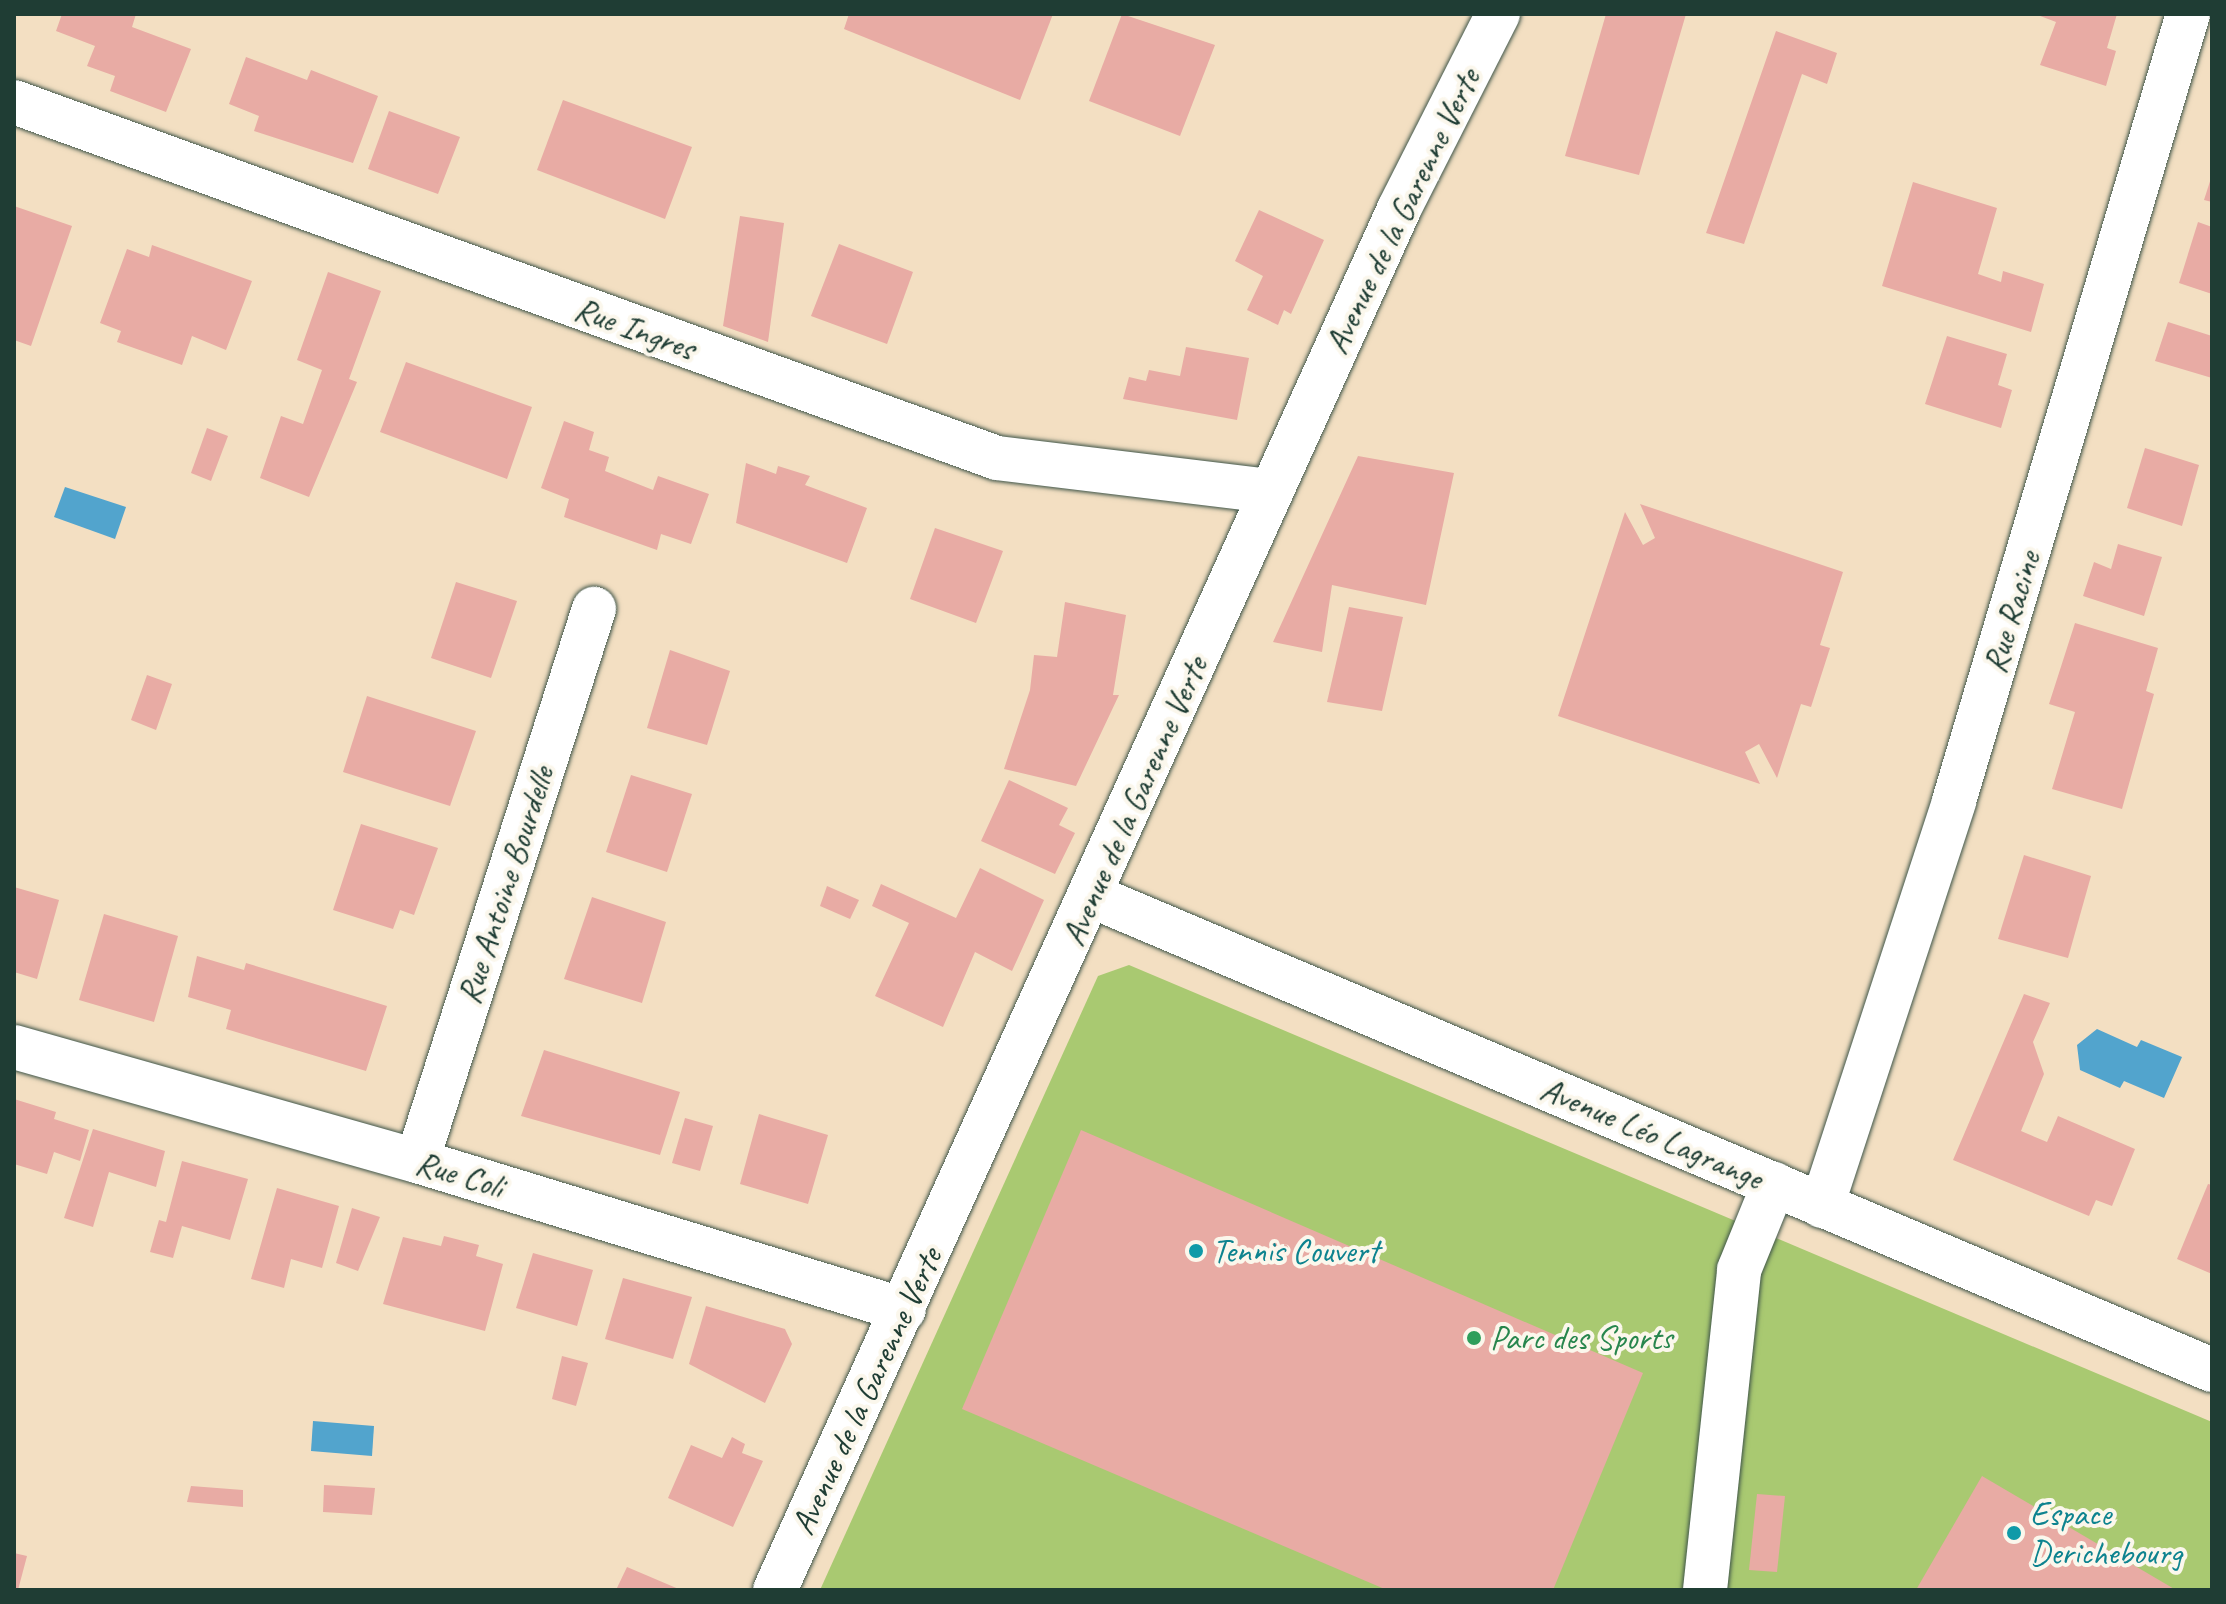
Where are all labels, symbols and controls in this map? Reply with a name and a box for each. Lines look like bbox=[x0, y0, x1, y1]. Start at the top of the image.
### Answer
street label: Avenue de la Garenne Verte bbox=[1315, 61, 1489, 361]
street label: Rue Ingres bbox=[569, 288, 701, 368]
street label: Rue Racine bbox=[1973, 545, 2049, 679]
street label: Avenue de la Garenne Verte bbox=[1052, 649, 1216, 953]
street label: Rue Antoine Bourdelle bbox=[447, 761, 563, 1009]
street label: Avenue Léo Lagrange bbox=[1535, 1068, 1769, 1198]
street label: Rue Coli bbox=[411, 1141, 509, 1207]
place label: Tennis Couvert bbox=[1212, 1231, 1379, 1271]
street label: Avenue de la Garenne Verte bbox=[781, 1240, 951, 1542]
marker: Tennis Couvert bbox=[1187, 1242, 1205, 1260]
place label: Parc des Sports bbox=[1490, 1318, 1672, 1358]
marker: Parc des Sports bbox=[1465, 1329, 1483, 1347]
place label: Espace Derichebourg bbox=[2030, 1493, 2182, 1572]
marker: Espace Derichebourg bbox=[2005, 1524, 2023, 1542]

